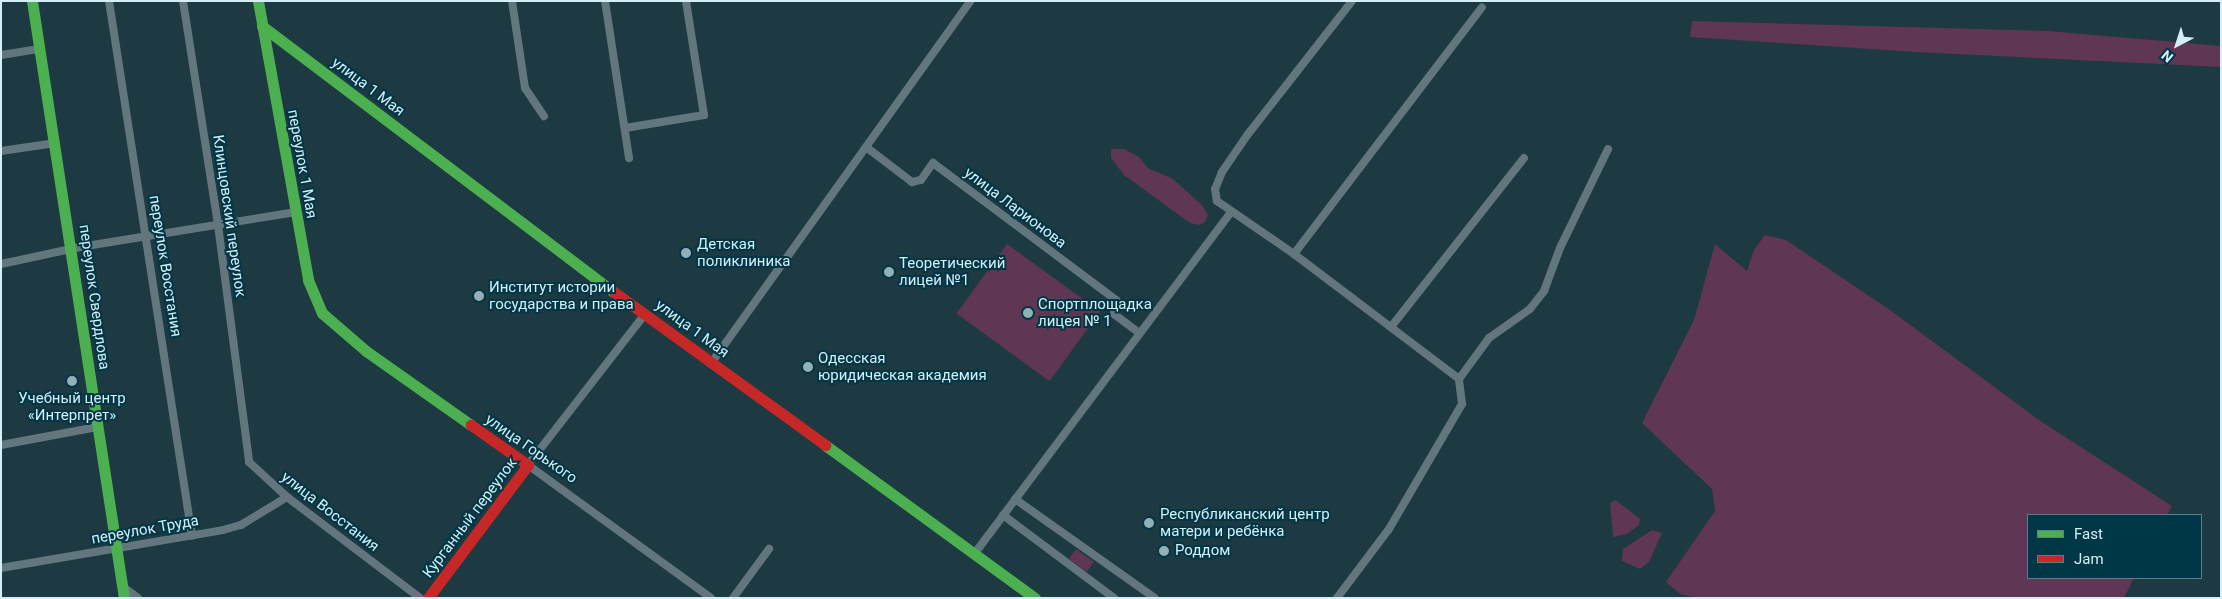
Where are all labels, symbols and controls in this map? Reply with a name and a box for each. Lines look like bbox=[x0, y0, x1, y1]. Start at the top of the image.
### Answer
north arrow bbox=[2152, 20, 2202, 70]
text: N bbox=[2158, 47, 2176, 66]
street label: улица 1 Мая bbox=[328, 54, 408, 120]
street label: переулок 1 Мая bbox=[284, 108, 320, 220]
street label: Клинцовский переулок bbox=[209, 134, 249, 298]
street label: улица Ларионова bbox=[960, 164, 1070, 252]
street label: переулок Восстания bbox=[145, 194, 185, 338]
street label: переулок Свердлова bbox=[75, 223, 113, 371]
place label: Детская поликлиника bbox=[697, 235, 790, 270]
marker: Детская поликлиника bbox=[679, 246, 693, 260]
place label: Теоретический лицей №1 bbox=[899, 254, 1005, 289]
marker: Теоретический лицей №1 bbox=[883, 266, 895, 278]
place label: Институт истории государства и права bbox=[489, 278, 634, 313]
marker: Институт истории государства и права bbox=[473, 290, 485, 302]
place label: Спортплощадка лицея № 1 bbox=[1038, 295, 1152, 330]
street label: улица 1 Мая bbox=[652, 296, 732, 362]
marker: Спортплощадка лицея № 1 bbox=[1022, 307, 1034, 319]
place label: Одесская юридическая академия bbox=[818, 349, 987, 384]
marker: Одесская юридическая академия bbox=[802, 361, 814, 373]
marker: Учебный центр «Интерпрет» bbox=[66, 375, 78, 387]
place label: Учебный центр «Интерпрет» bbox=[18, 389, 126, 424]
street label: улица Горького bbox=[482, 411, 580, 487]
street label: Курганный переулок bbox=[419, 454, 521, 582]
street label: улица Восстания bbox=[277, 468, 383, 556]
place label: Республиканский центр матери и ребёнка bbox=[1160, 505, 1330, 540]
street label: переулок Труда bbox=[90, 512, 200, 548]
legend bbox=[2027, 514, 2202, 579]
marker: Республиканский центр матери и ребёнка bbox=[1142, 516, 1156, 530]
text: Fast bbox=[2074, 525, 2103, 543]
place label: Роддом bbox=[1175, 542, 1230, 560]
marker: Роддом bbox=[1157, 544, 1171, 558]
text: Jam bbox=[2074, 550, 2104, 568]

